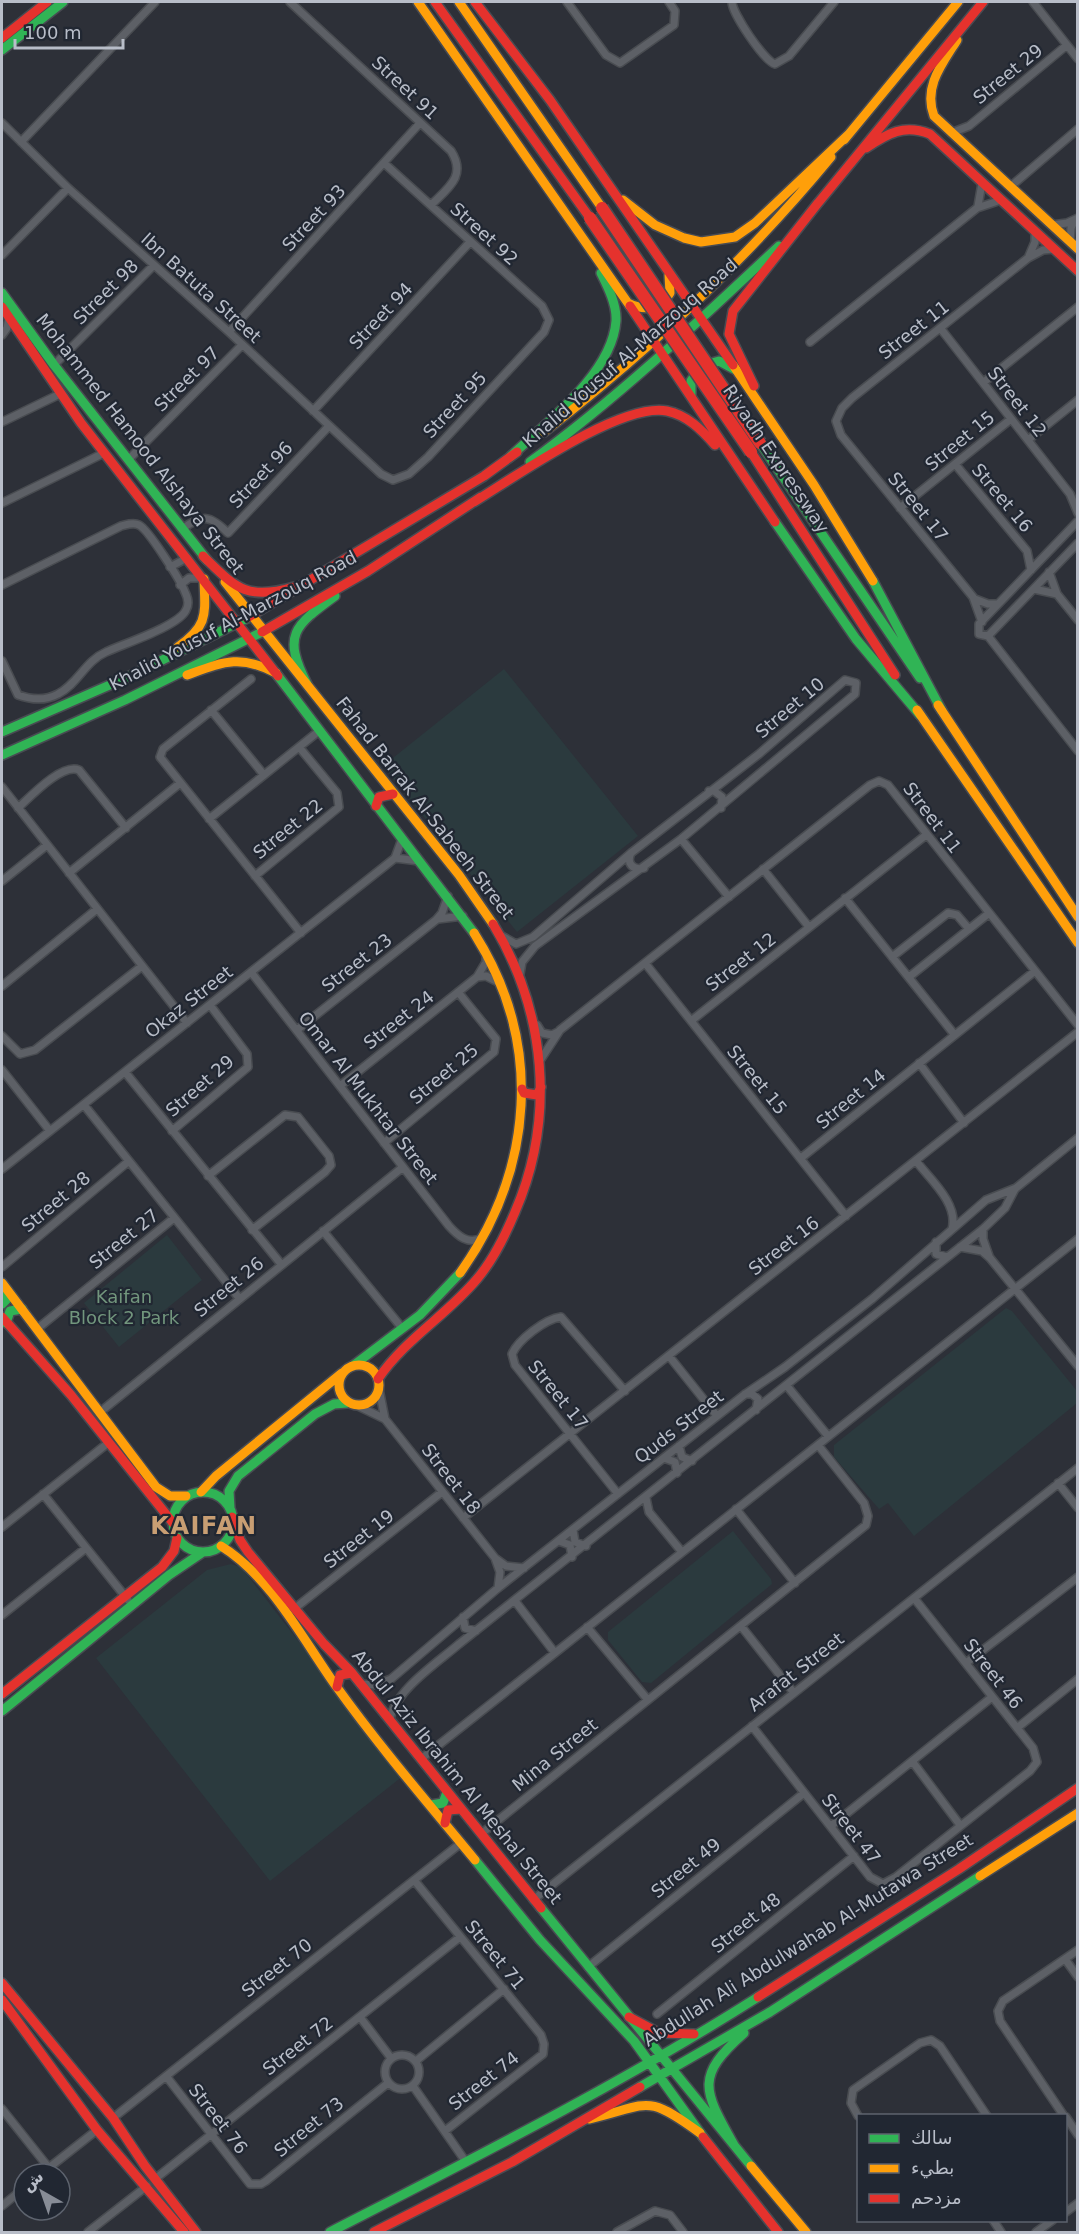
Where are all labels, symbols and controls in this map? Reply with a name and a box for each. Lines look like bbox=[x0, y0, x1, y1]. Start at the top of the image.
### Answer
scale bar bbox=[15, 12, 123, 50]
text: 100 m bbox=[24, 22, 82, 43]
street label: Street 29 bbox=[969, 39, 1047, 108]
street label: Street 91 bbox=[368, 52, 443, 124]
street label: Street 93 bbox=[278, 180, 350, 255]
street label: Street 92 bbox=[446, 198, 522, 269]
street label: Ibn Batuta Street bbox=[137, 228, 266, 347]
street label: Khalid Yousuf Al-Marzouq Road bbox=[518, 254, 741, 451]
street label: Street 98 bbox=[69, 255, 143, 329]
street label: Street 94 bbox=[345, 278, 417, 353]
street label: Street 11 bbox=[874, 296, 953, 364]
street label: Mohammed Hamood Alshaya Street bbox=[32, 309, 249, 578]
street label: Street 97 bbox=[150, 342, 224, 416]
street label: Street 12 bbox=[983, 362, 1051, 441]
street label: Street 95 bbox=[419, 367, 491, 442]
street label: Riyadh Expressway bbox=[719, 381, 834, 537]
street label: Street 15 bbox=[921, 406, 999, 475]
street label: Street 96 bbox=[225, 437, 297, 512]
street label: Street 16 bbox=[968, 459, 1037, 536]
street label: Street 17 bbox=[884, 468, 953, 546]
street label: Khalid Yousuf Al-Marzouq Road bbox=[105, 546, 360, 695]
street label: Street 10 bbox=[751, 673, 828, 742]
street label: Fahad Barrak Al-Sabeeh Street bbox=[332, 692, 519, 923]
street label: Street 11 bbox=[899, 778, 966, 857]
street label: Street 22 bbox=[249, 794, 327, 863]
street label: Street 12 bbox=[701, 928, 780, 996]
street label: Street 23 bbox=[317, 929, 396, 997]
street label: Okaz Street bbox=[141, 961, 237, 1042]
street label: Street 24 bbox=[359, 986, 438, 1054]
street label: Omar Al Mukhtar Street bbox=[294, 1007, 442, 1188]
street label: Street 25 bbox=[405, 1039, 482, 1108]
street label: Street 15 bbox=[723, 1041, 792, 1119]
street label: Street 29 bbox=[161, 1050, 238, 1121]
street label: Street 14 bbox=[812, 1064, 890, 1133]
street label: Street 28 bbox=[17, 1167, 94, 1236]
street label: Street 27 bbox=[85, 1204, 163, 1273]
street label: Street 16 bbox=[744, 1212, 823, 1280]
street label: Street 26 bbox=[190, 1252, 268, 1321]
park label: Kaifan Block 2 Park bbox=[69, 1286, 180, 1328]
street label: Street 17 bbox=[524, 1356, 593, 1434]
street label: Quds Street bbox=[630, 1385, 727, 1468]
street label: Street 18 bbox=[417, 1439, 485, 1518]
street label: Street 19 bbox=[319, 1505, 398, 1573]
district label: KAIFAN bbox=[150, 1512, 258, 1540]
street label: Arafat Street bbox=[744, 1628, 848, 1715]
street label: Street 46 bbox=[959, 1634, 1027, 1713]
street label: Abdul Aziz Ibrahim Al Meshal Street bbox=[348, 1645, 567, 1908]
street label: Mina Street bbox=[508, 1714, 601, 1795]
street label: Street 47 bbox=[817, 1789, 885, 1868]
street label: Abdullah Ali Abdulwahab Al-Mutawa Street bbox=[639, 1829, 976, 2050]
street label: Street 49 bbox=[647, 1833, 725, 1902]
street label: Street 48 bbox=[707, 1888, 785, 1957]
street label: Street 71 bbox=[461, 1916, 530, 1994]
street label: Street 70 bbox=[237, 1934, 316, 2002]
street label: Street 72 bbox=[258, 2012, 337, 2080]
street label: Street 74 bbox=[444, 2047, 523, 2115]
street label: Street 76 bbox=[184, 2079, 252, 2158]
street label: Street 73 bbox=[270, 2092, 348, 2161]
legend bbox=[857, 2114, 1067, 2222]
text: سالك bbox=[911, 2127, 952, 2148]
text: بطيء bbox=[911, 2157, 954, 2179]
north arrow bbox=[12, 2162, 72, 2222]
text: ش bbox=[18, 2167, 47, 2195]
text: مزدحم bbox=[911, 2187, 962, 2209]

